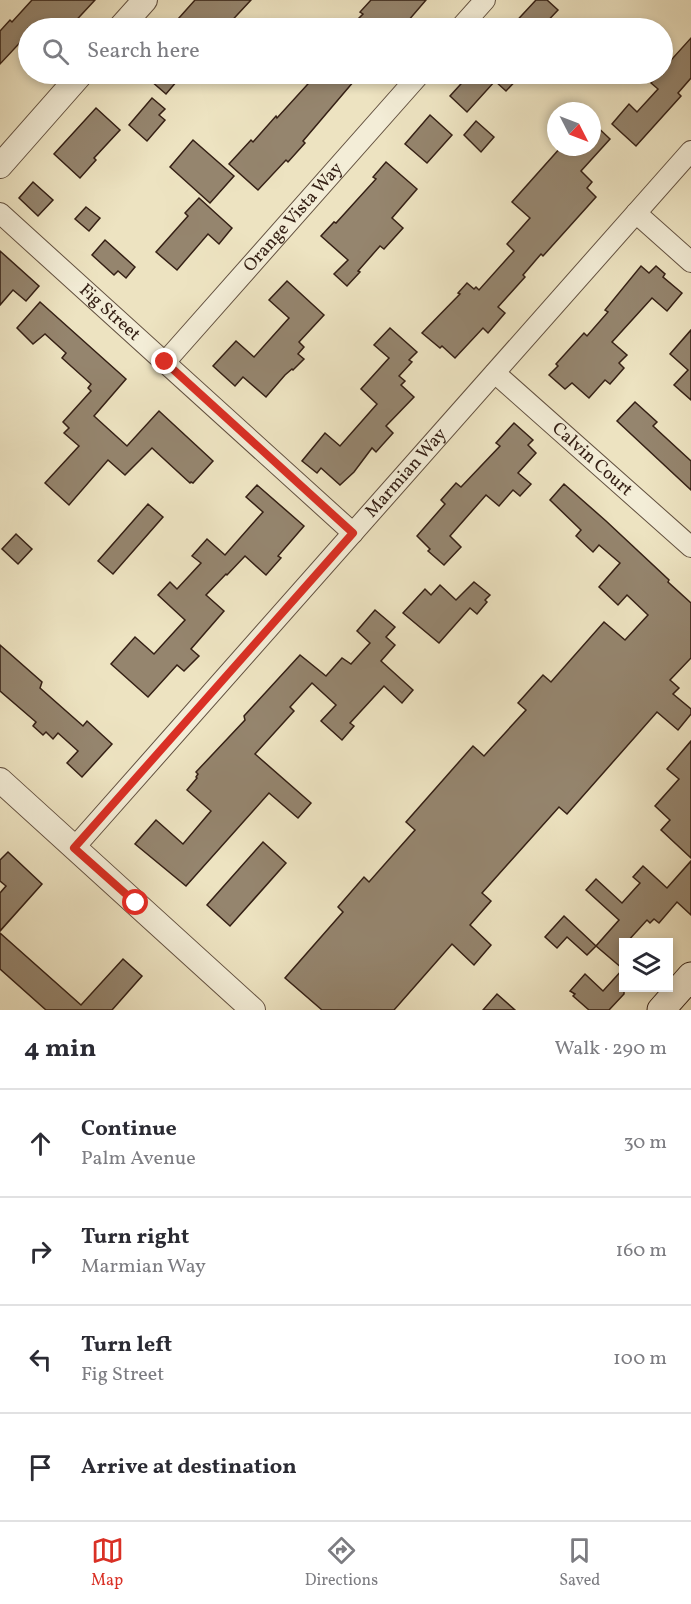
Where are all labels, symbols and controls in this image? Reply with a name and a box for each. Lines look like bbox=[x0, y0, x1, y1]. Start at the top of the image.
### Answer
search box bbox=[18, 18, 673, 84]
icon: search bbox=[39, 35, 72, 68]
text: Search here bbox=[87, 36, 200, 67]
north arrow bbox=[547, 102, 601, 156]
street label: Orange Vista Way bbox=[238, 157, 349, 278]
street label: Fig Street bbox=[73, 278, 146, 347]
route end bbox=[151, 348, 177, 374]
street label: Calvin Court bbox=[546, 416, 638, 502]
street label: Marmian Way bbox=[359, 422, 453, 523]
route start bbox=[122, 889, 148, 915]
map controls bbox=[619, 938, 673, 992]
button: layers bbox=[619, 938, 673, 992]
text: 4 min bbox=[24, 1031, 96, 1067]
text: Walk · 290 m bbox=[555, 1035, 667, 1063]
text: Continue bbox=[81, 1114, 177, 1145]
icon: ahead bbox=[24, 1127, 57, 1160]
text: 30 m bbox=[623, 1129, 667, 1157]
text: Palm Avenue bbox=[81, 1145, 196, 1173]
text: Turn right bbox=[81, 1222, 189, 1253]
icon: right bbox=[24, 1235, 57, 1268]
text: 160 m bbox=[615, 1237, 667, 1265]
text: Marmian Way bbox=[81, 1253, 206, 1281]
text: Turn left bbox=[81, 1330, 172, 1361]
icon: left bbox=[24, 1343, 57, 1376]
text: 100 m bbox=[613, 1345, 667, 1373]
text: Fig Street bbox=[81, 1361, 164, 1389]
icon: arrive bbox=[24, 1451, 57, 1484]
text: Arrive at destination bbox=[81, 1452, 297, 1483]
tab: Map bbox=[91, 1534, 124, 1592]
tab: Directions bbox=[305, 1534, 378, 1592]
tab: Saved bbox=[559, 1534, 600, 1592]

